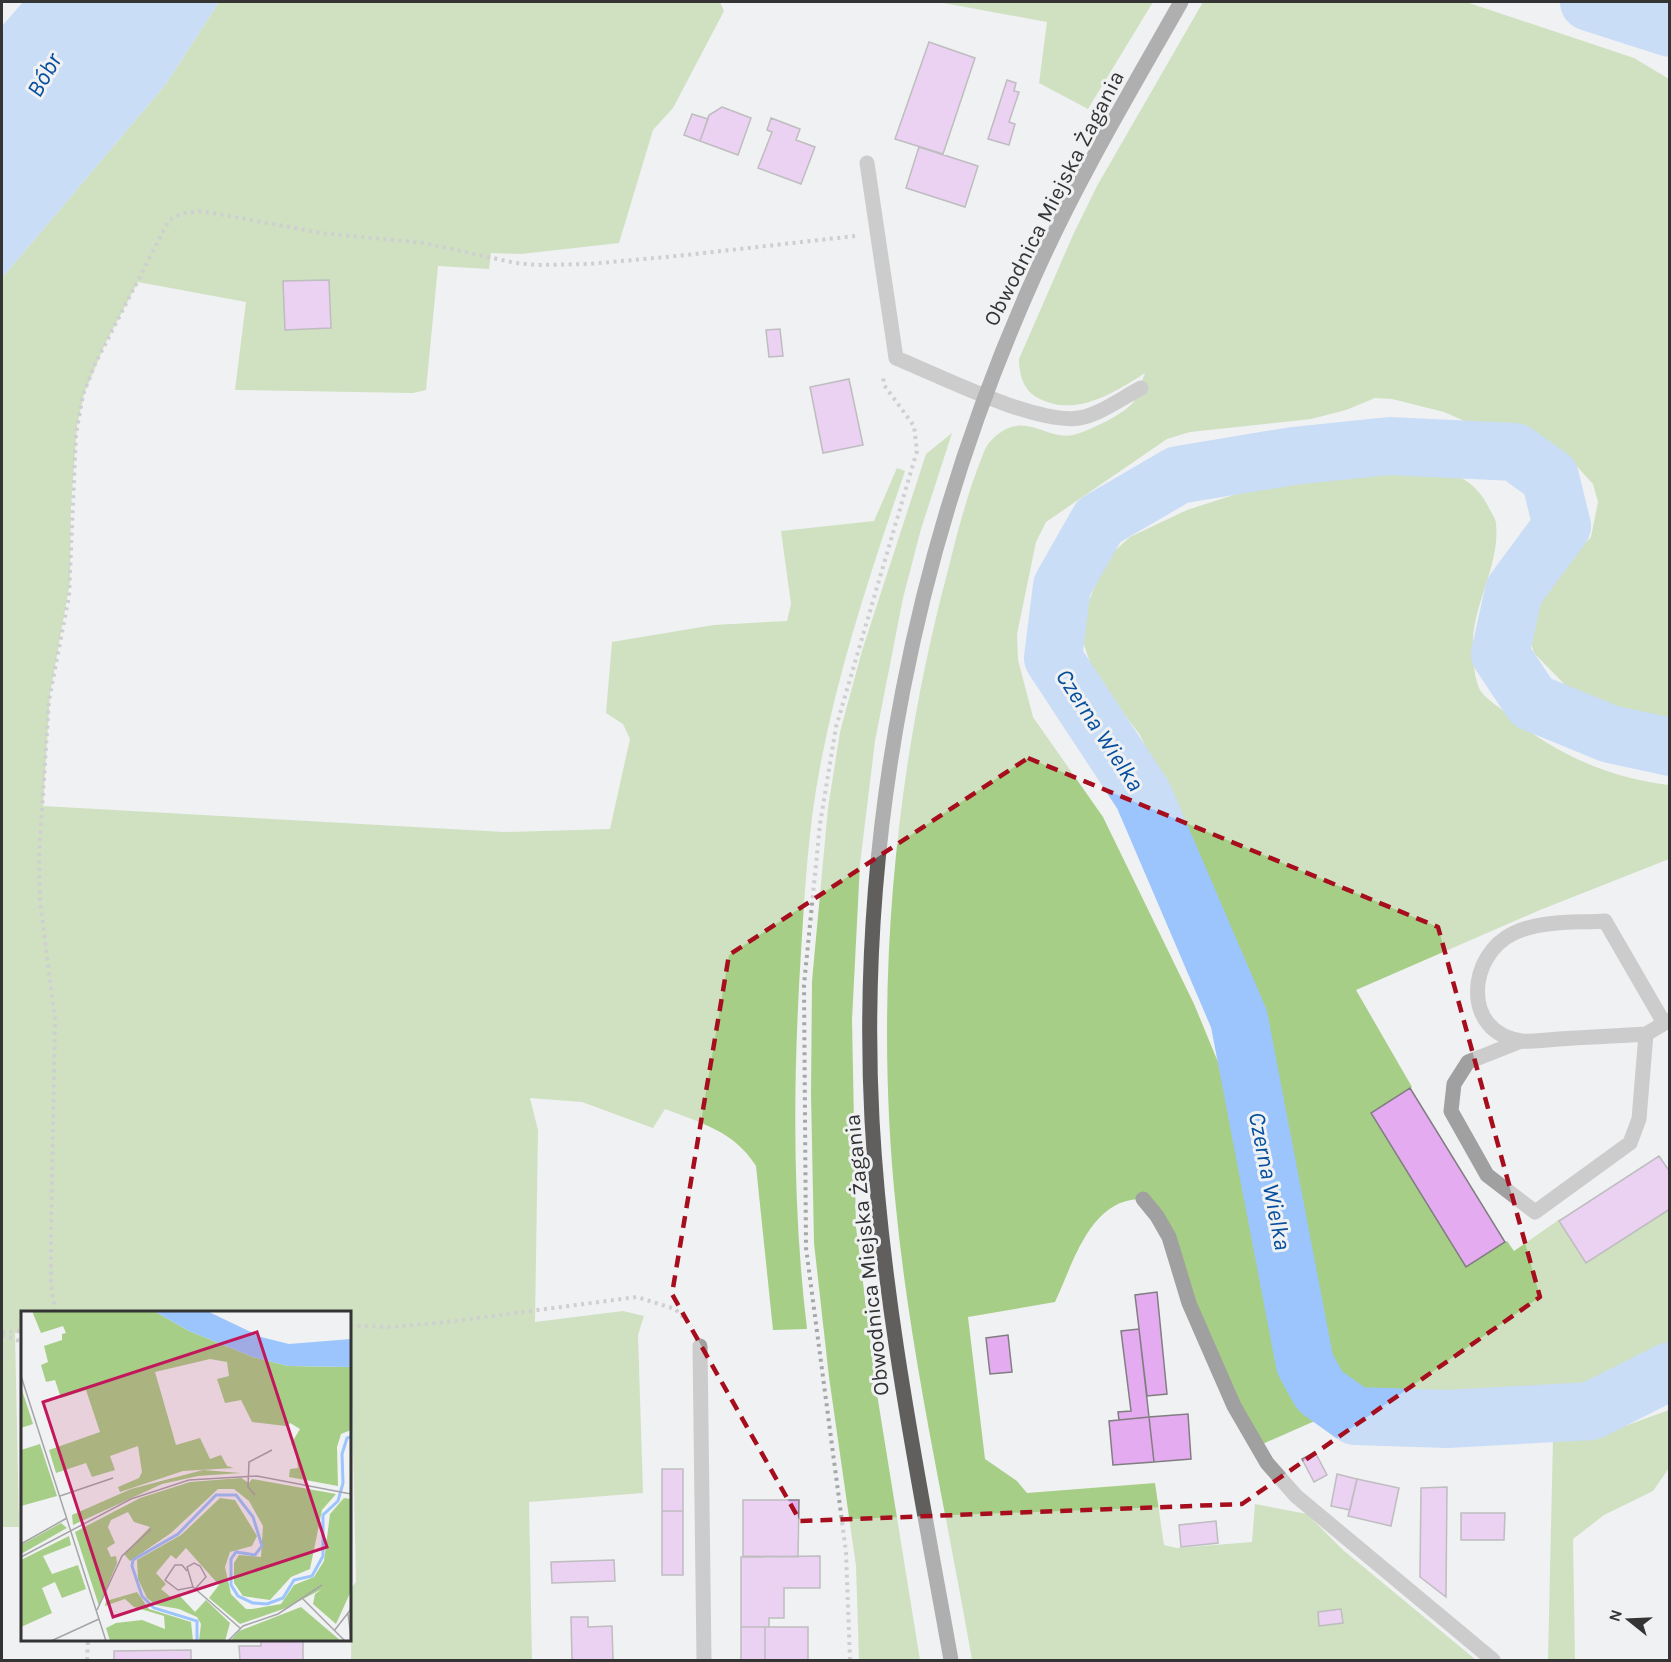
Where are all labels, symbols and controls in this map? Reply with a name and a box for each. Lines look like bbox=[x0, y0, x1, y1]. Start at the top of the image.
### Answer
water label: Bóbr bbox=[20, 47, 68, 102]
street label: Obwodnica Miejska Żagania bbox=[978, 66, 1130, 330]
water label: Czerna Wielka bbox=[1050, 664, 1150, 796]
water label: Czerna Wielka bbox=[1243, 1109, 1297, 1253]
street label: Obwodnica Miejska Żagania bbox=[839, 1113, 895, 1397]
inset map bbox=[21, 1311, 351, 1641]
north arrow bbox=[1599, 1590, 1659, 1650]
text: N bbox=[1604, 1607, 1626, 1624]

